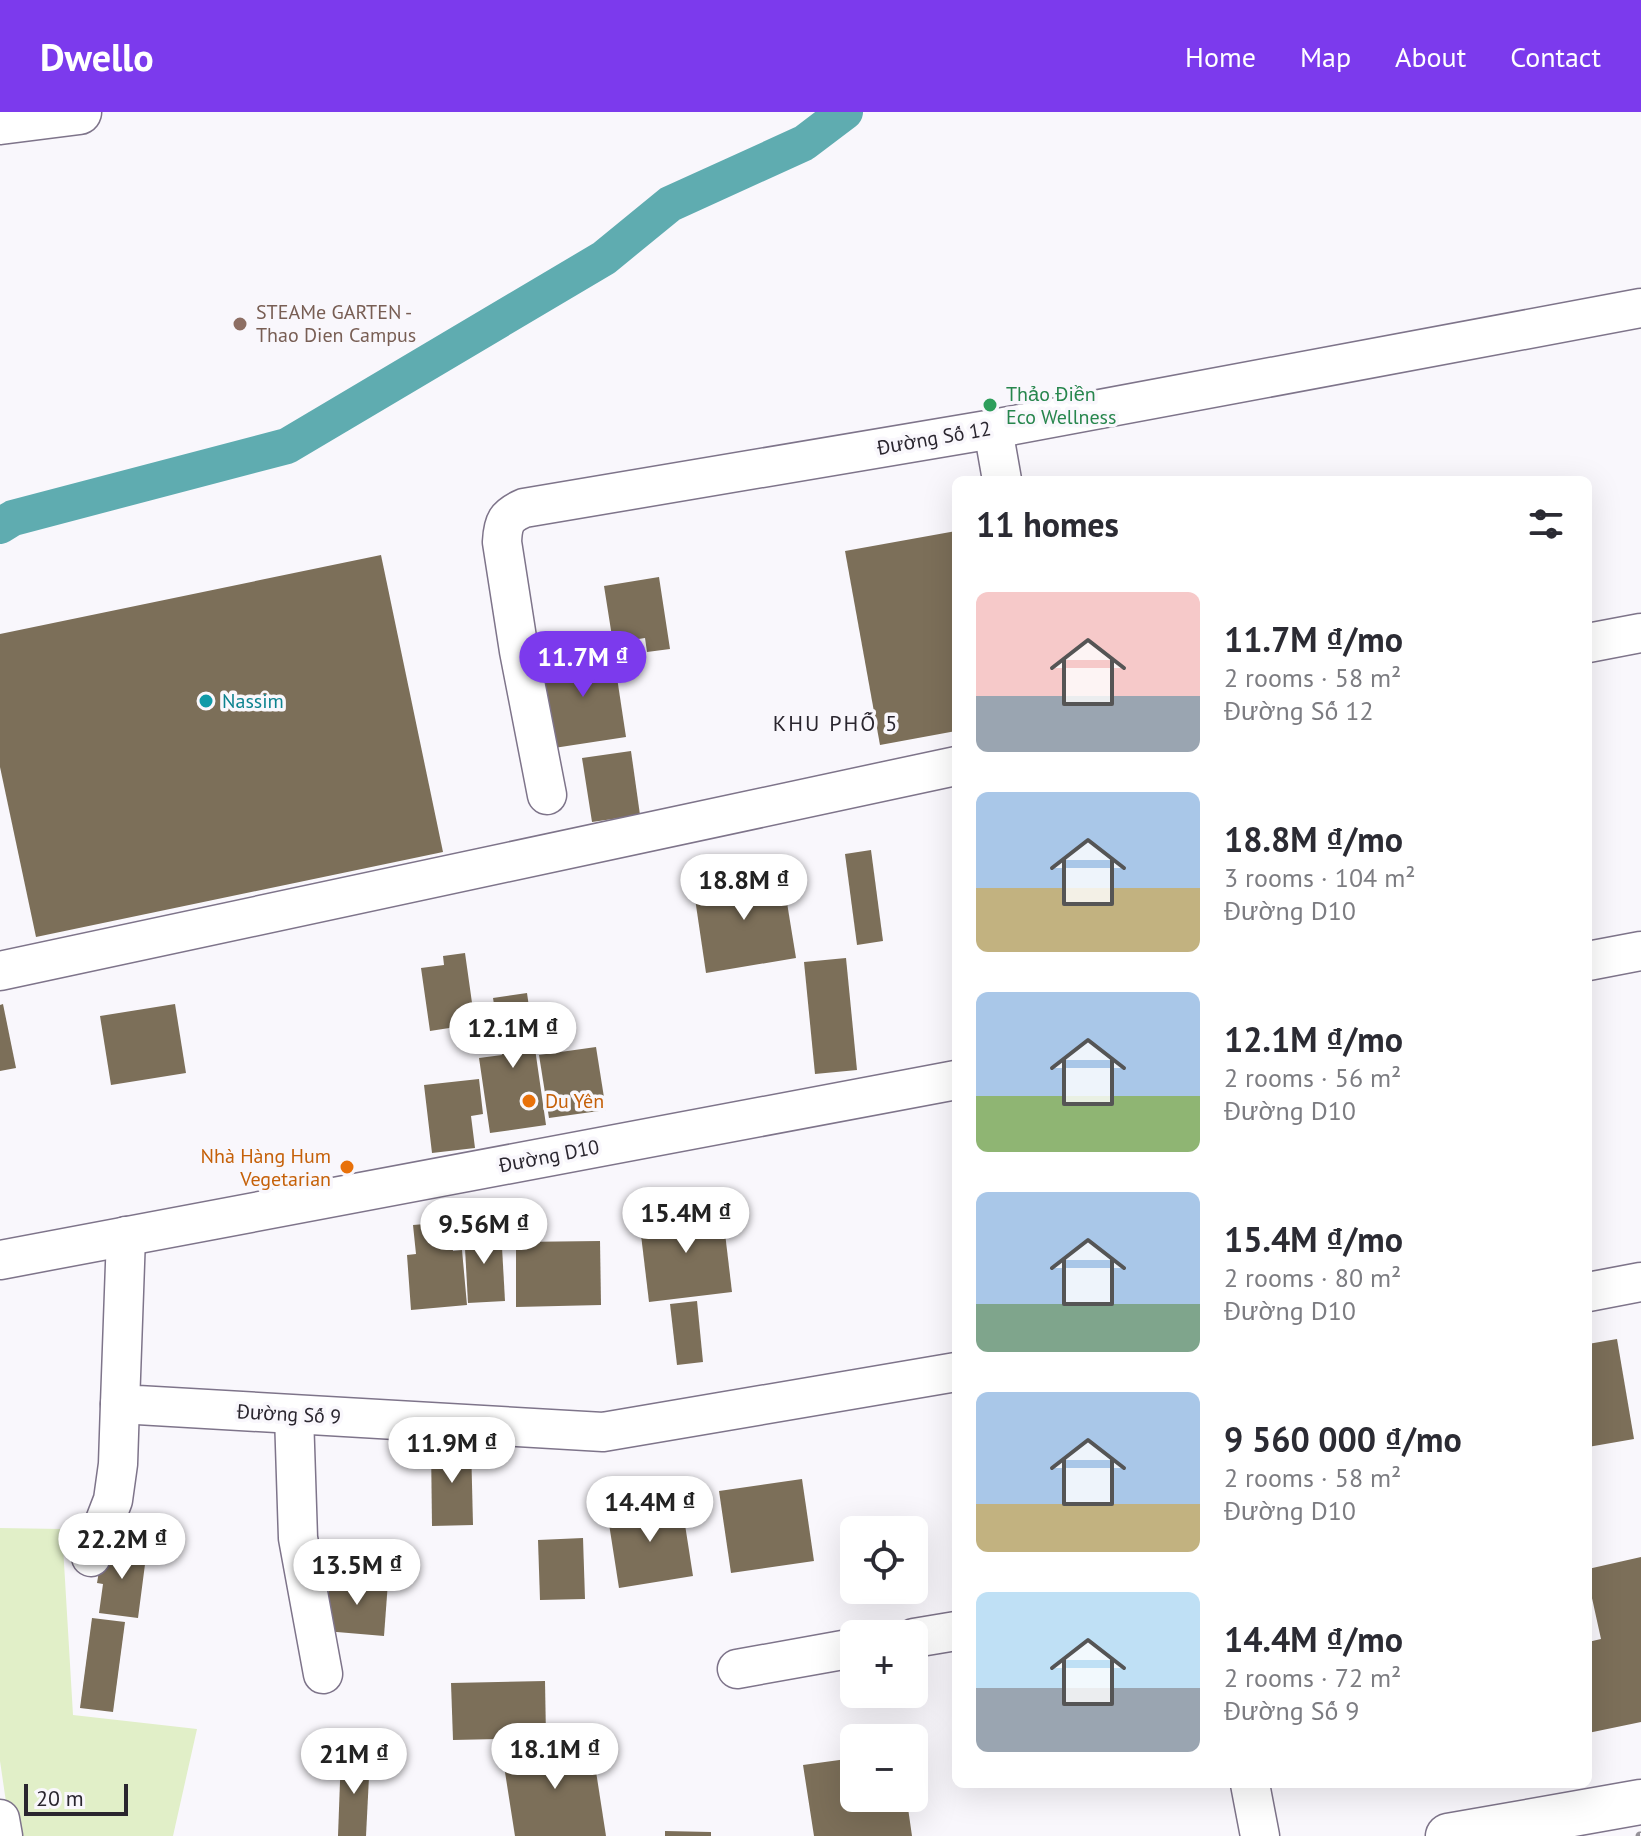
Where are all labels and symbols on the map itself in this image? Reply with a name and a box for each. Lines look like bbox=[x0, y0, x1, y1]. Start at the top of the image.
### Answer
place label: STEAMe GARTEN - Thao Dien Campus bbox=[256, 299, 416, 348]
marker: STEAMe GARTEN - Thao Dien Campus bbox=[231, 315, 249, 333]
place label: Thảo Điền Eco Wellness bbox=[1006, 381, 1116, 430]
marker: Thảo Điền Eco Wellness bbox=[981, 396, 999, 414]
street label: Đường Số 12 bbox=[874, 415, 993, 461]
pin: 11.7M ₫ bbox=[509, 631, 657, 699]
place label: Nassim bbox=[222, 688, 284, 714]
marker: Nassim bbox=[197, 692, 215, 710]
district label: KHU PHỐ 5 bbox=[773, 709, 899, 737]
pin: 18.8M ₫ bbox=[670, 854, 818, 922]
pin: 12.1M ₫ bbox=[439, 1002, 587, 1070]
place label: Du Yên bbox=[545, 1088, 604, 1114]
marker: Du Yên bbox=[520, 1092, 538, 1110]
street label: Đường D10 bbox=[496, 1134, 601, 1179]
place label: Nhà Hàng Hum Vegetarian bbox=[201, 1143, 331, 1192]
marker: Nhà Hàng Hum Vegetarian bbox=[338, 1158, 356, 1176]
pin: 15.4M ₫ bbox=[612, 1187, 760, 1255]
pin: 9.56M ₫ bbox=[410, 1198, 558, 1266]
street label: Đường Số 9 bbox=[235, 1398, 342, 1430]
pin: 11.9M ₫ bbox=[378, 1417, 526, 1485]
pin: 14.4M ₫ bbox=[576, 1476, 724, 1544]
pin: 22.2M ₫ bbox=[48, 1513, 196, 1581]
pin: 13.5M ₫ bbox=[283, 1539, 431, 1607]
pin: 18.1M ₫ bbox=[481, 1723, 629, 1791]
pin: 21M ₫ bbox=[298, 1728, 410, 1796]
scale bar bbox=[24, 1780, 128, 1816]

